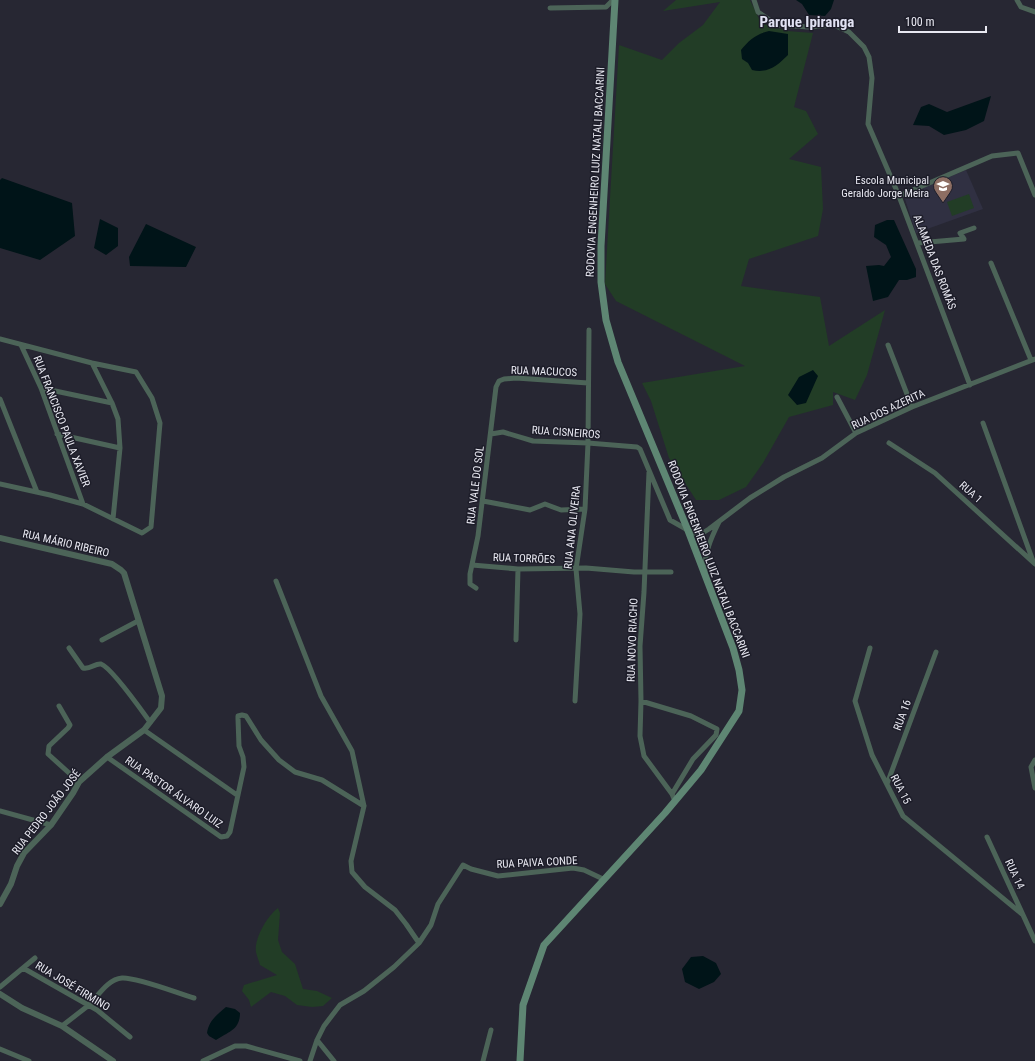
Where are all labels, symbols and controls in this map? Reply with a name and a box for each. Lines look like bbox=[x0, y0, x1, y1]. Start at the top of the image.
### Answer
scale bar bbox=[899, 8, 986, 34]
district label: Parque Ipiranga bbox=[760, 13, 854, 31]
text: 100 m bbox=[905, 15, 935, 29]
street label: RODOVIA ENGENHEIRO LUIZ NATALI BACCARINI bbox=[584, 67, 607, 277]
place label: Escola Municipal Geraldo Jorge Meira bbox=[841, 174, 929, 200]
school or university icon: Escola Municipal Geraldo Jorge Meira bbox=[932, 175, 954, 203]
street label: ALAMEDA DAS ROMÃS bbox=[910, 213, 959, 312]
street label: RUA FRANCISCO PAULA XAVIER bbox=[31, 354, 93, 489]
street label: RUA MACUCOS bbox=[511, 364, 578, 379]
street label: RUA DOS AZERITA bbox=[849, 386, 928, 432]
street label: RUA CISNEIROS bbox=[531, 424, 601, 441]
street label: RUA VALE DO SOL bbox=[464, 445, 487, 525]
street label: RODOVIA ENGENHEIRO LUIZ NATALI BACCARINI bbox=[665, 459, 752, 660]
street label: RUA 1 bbox=[957, 479, 985, 506]
street label: RUA ANA OLIVEIRA bbox=[562, 484, 583, 570]
street label: RUA MÁRIO RIBEIRO bbox=[21, 527, 110, 560]
street label: RUA TORRÕES bbox=[493, 551, 556, 566]
street label: RUA NOVO RIACHO bbox=[625, 598, 640, 682]
street label: RUA 16 bbox=[891, 698, 914, 732]
street label: RUA PASTOR ÁLVARO LUIZ bbox=[122, 754, 225, 831]
street label: RUA PEDRO JOÃO JOSÉ bbox=[9, 767, 84, 857]
street label: RUA 15 bbox=[888, 772, 914, 806]
street label: RUA PAIVA CONDE bbox=[496, 854, 578, 871]
street label: RUA 14 bbox=[1002, 857, 1027, 892]
street label: RUA JOSÉ FIRMINO bbox=[33, 959, 112, 1014]

